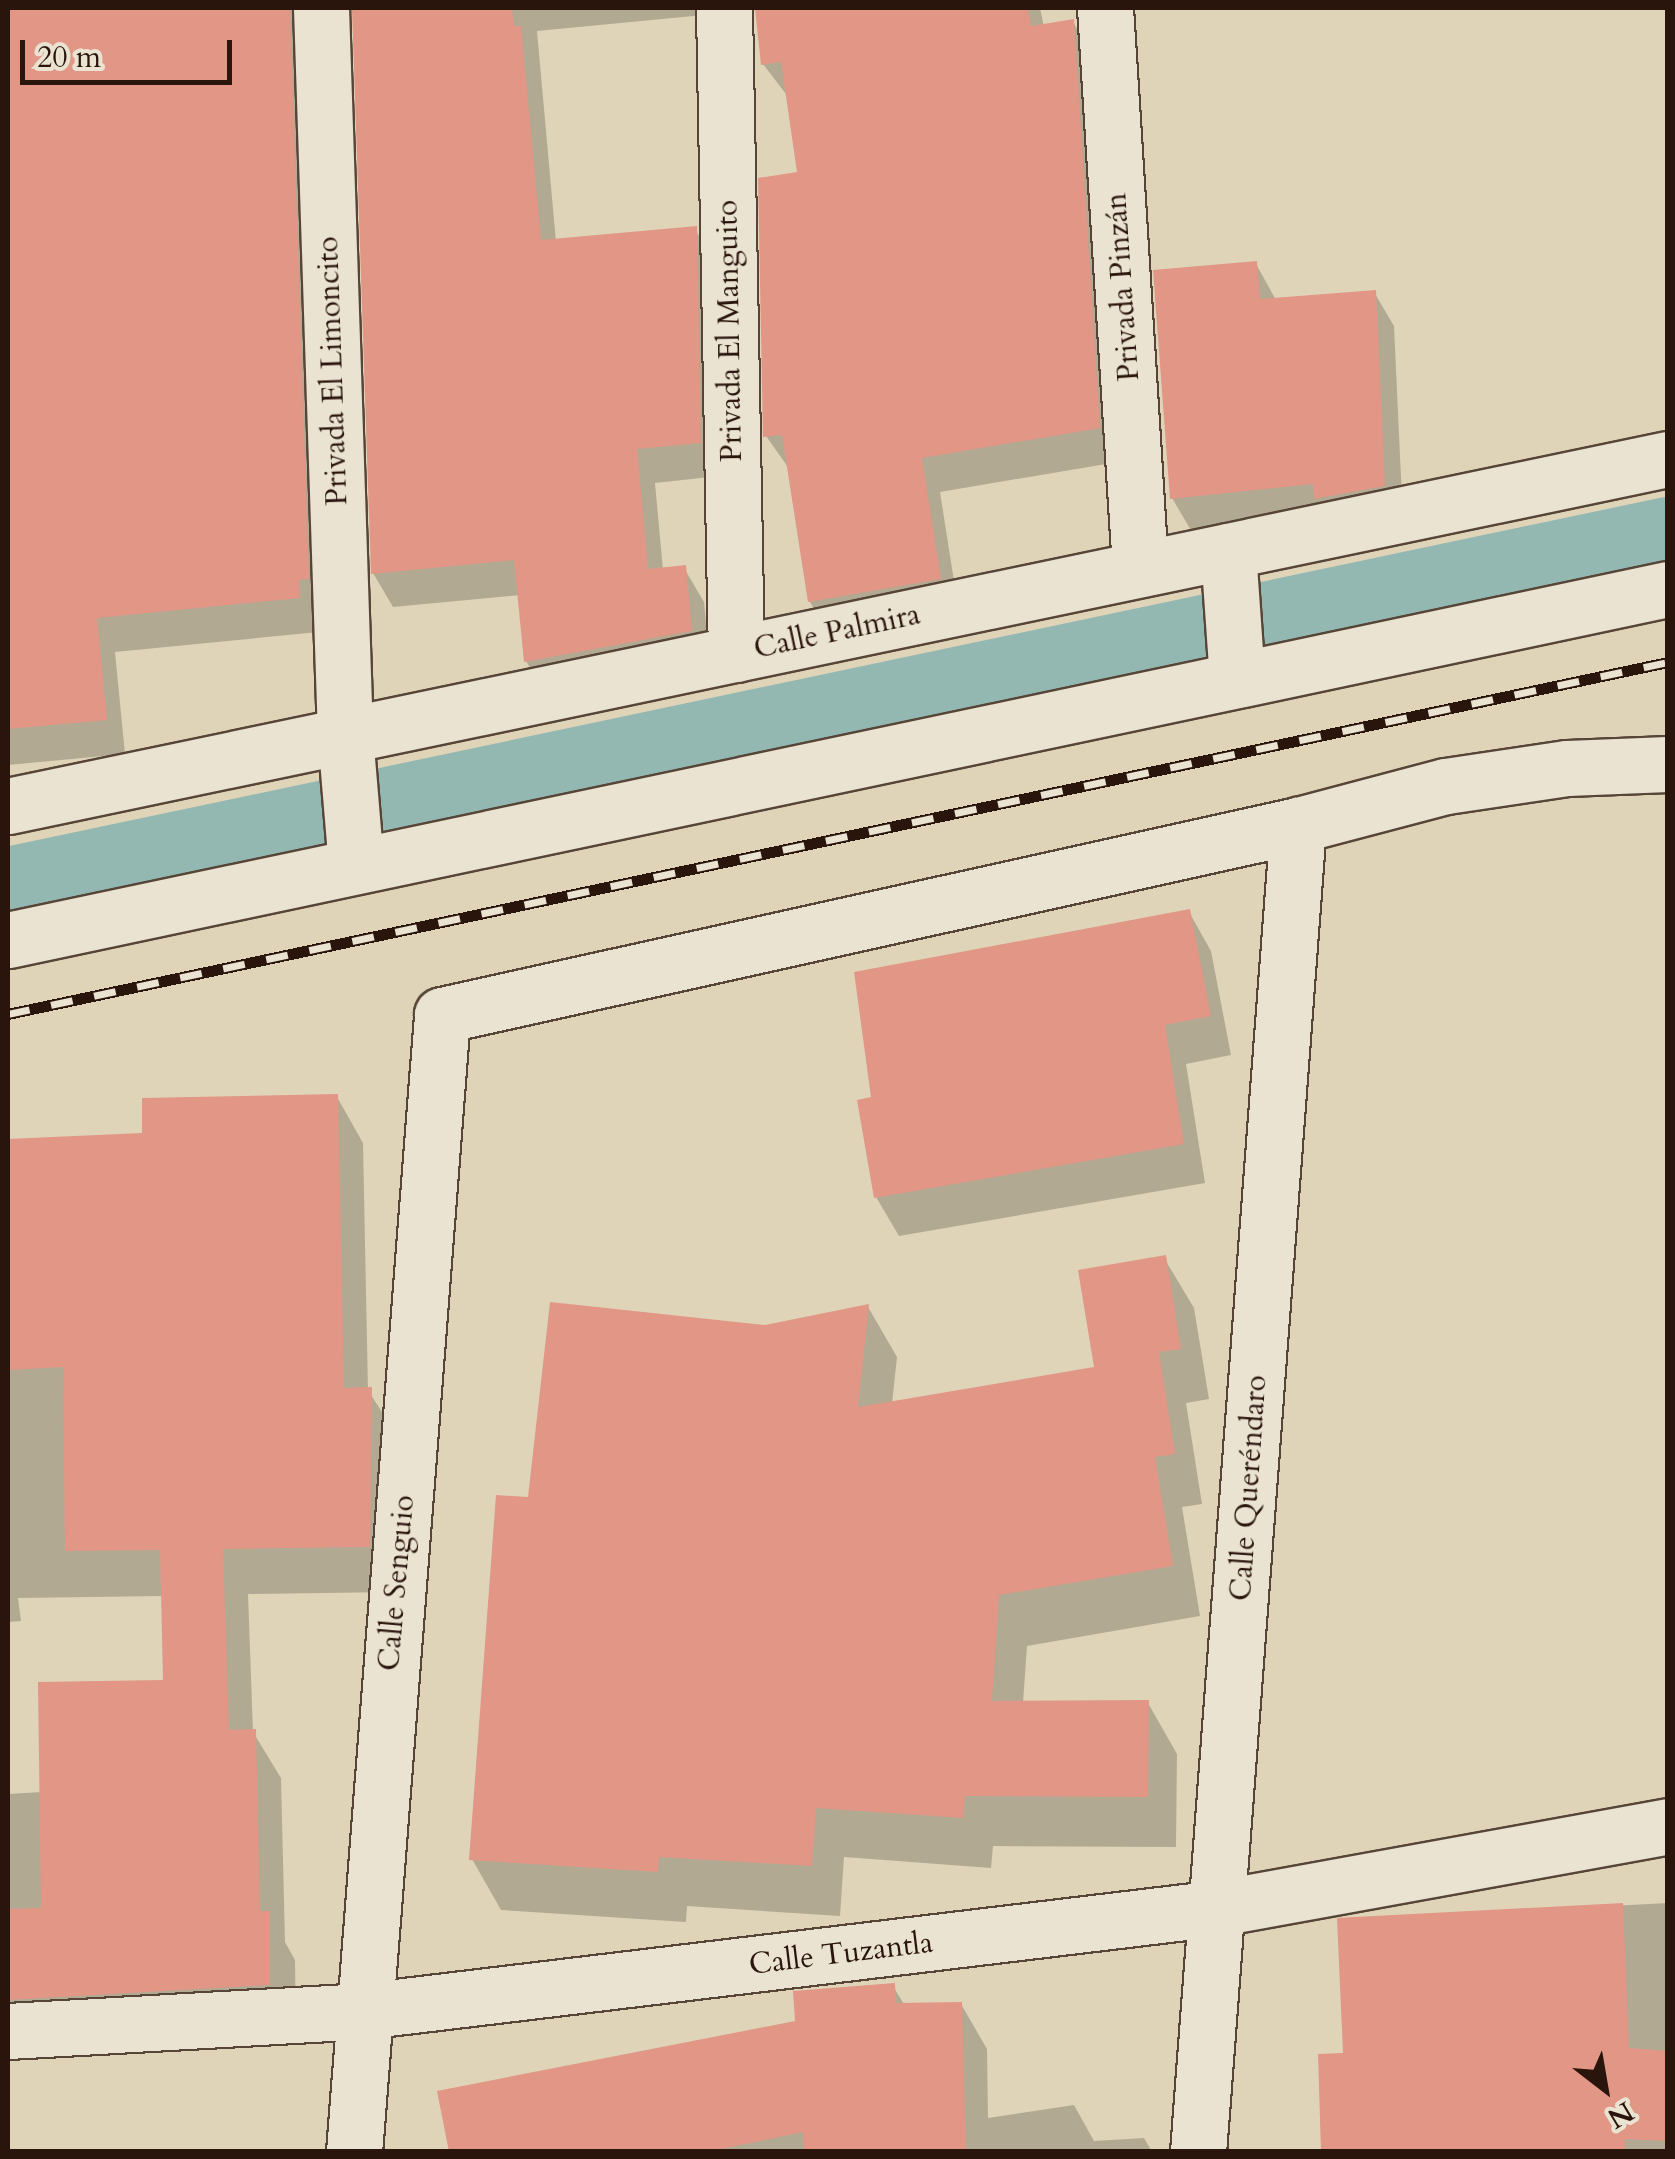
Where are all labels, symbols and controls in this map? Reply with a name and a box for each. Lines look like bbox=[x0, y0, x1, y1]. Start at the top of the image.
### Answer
scale bar bbox=[25, 20, 238, 82]
text: 20 m bbox=[37, 37, 101, 78]
street label: Privada Pinzán bbox=[1098, 192, 1148, 382]
street label: Privada El Manguito bbox=[710, 200, 750, 462]
street label: Privada El Limoncito bbox=[310, 236, 356, 506]
street label: Calle Palmira bbox=[751, 597, 923, 667]
street label: Calle Queréndaro bbox=[1223, 1374, 1275, 1602]
street label: Calle Senguio bbox=[371, 1494, 423, 1672]
street label: Calle Tuzantla bbox=[747, 1925, 935, 1983]
north arrow bbox=[1555, 2039, 1655, 2139]
text: N bbox=[1600, 2092, 1641, 2137]

